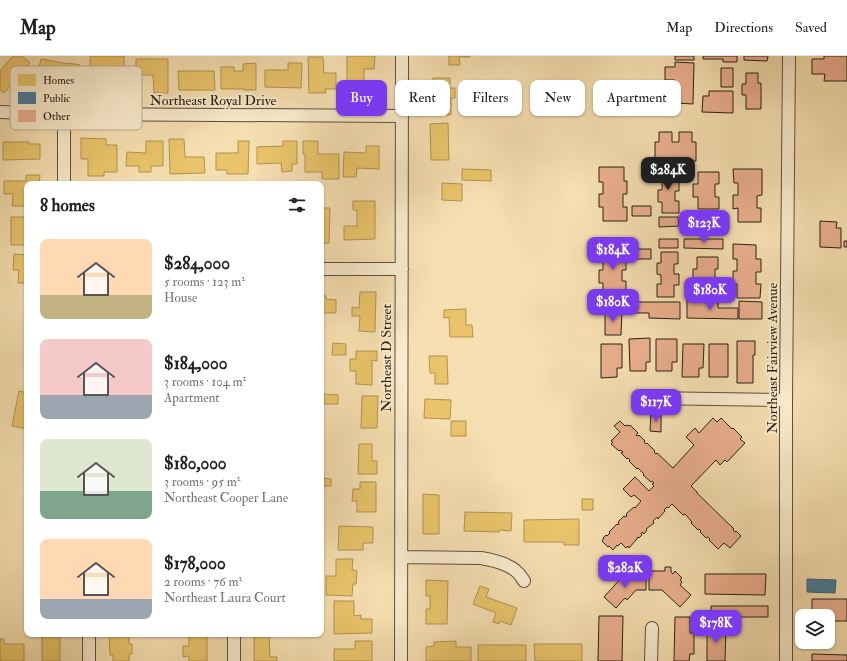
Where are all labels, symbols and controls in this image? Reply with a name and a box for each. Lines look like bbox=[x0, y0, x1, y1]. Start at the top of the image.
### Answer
text: Map bbox=[20, 16, 56, 40]
text: Map bbox=[666, 19, 692, 36]
text: Directions bbox=[714, 19, 773, 36]
text: Saved bbox=[795, 19, 827, 36]
legend bbox=[10, 66, 142, 130]
text: Homes bbox=[43, 74, 74, 87]
chip: Buy bbox=[336, 80, 387, 116]
chip: Rent bbox=[395, 80, 450, 116]
chip: Filters bbox=[458, 80, 522, 116]
chip: New bbox=[530, 80, 585, 116]
chip: Apartment bbox=[593, 80, 681, 116]
text: Public bbox=[43, 92, 71, 105]
street label: Northeast Royal Drive bbox=[150, 92, 277, 110]
text: Other bbox=[43, 110, 71, 123]
pin: $284K bbox=[640, 157, 696, 191]
text: $284K bbox=[650, 162, 686, 178]
icon: filters bbox=[286, 194, 308, 216]
text: 8 homes bbox=[40, 195, 95, 216]
pin: $123K bbox=[676, 210, 732, 244]
text: $123K bbox=[688, 215, 720, 231]
pin: $184K bbox=[585, 237, 641, 271]
text: $184K bbox=[596, 242, 630, 258]
text: $284,000 bbox=[164, 253, 230, 274]
icon: home bbox=[72, 255, 120, 303]
text: 5 rooms · 123 m² bbox=[164, 274, 245, 290]
pin: $180K bbox=[682, 277, 738, 311]
text: $180K bbox=[693, 282, 727, 298]
street label: Northeast Fairview Avenue bbox=[764, 282, 781, 433]
pin: $180K bbox=[585, 289, 641, 323]
text: House bbox=[164, 290, 197, 306]
text: $180K bbox=[596, 294, 630, 310]
street label: Northeast D Street bbox=[378, 304, 395, 412]
text: $184,000 bbox=[164, 353, 227, 374]
icon: home bbox=[72, 355, 120, 403]
text: 3 rooms · 104 m² bbox=[164, 374, 246, 390]
pin: $117K bbox=[628, 389, 684, 423]
text: Apartment bbox=[164, 390, 220, 406]
text: $117K bbox=[640, 394, 672, 410]
text: $180,000 bbox=[164, 453, 227, 474]
icon: home bbox=[72, 455, 120, 503]
text: 3 rooms · 95 m² bbox=[164, 474, 240, 490]
text: Northeast Cooper Lane bbox=[164, 490, 288, 506]
text: $178,000 bbox=[164, 553, 226, 574]
icon: home bbox=[72, 555, 120, 603]
pin: $282K bbox=[597, 555, 653, 589]
text: $282K bbox=[607, 560, 643, 576]
text: 2 rooms · 76 m² bbox=[164, 574, 242, 590]
text: Northeast Laura Court bbox=[164, 590, 286, 606]
map controls bbox=[795, 609, 835, 649]
button: layers bbox=[795, 609, 835, 649]
pin: $178K bbox=[688, 610, 744, 644]
text: $178K bbox=[699, 615, 733, 631]

